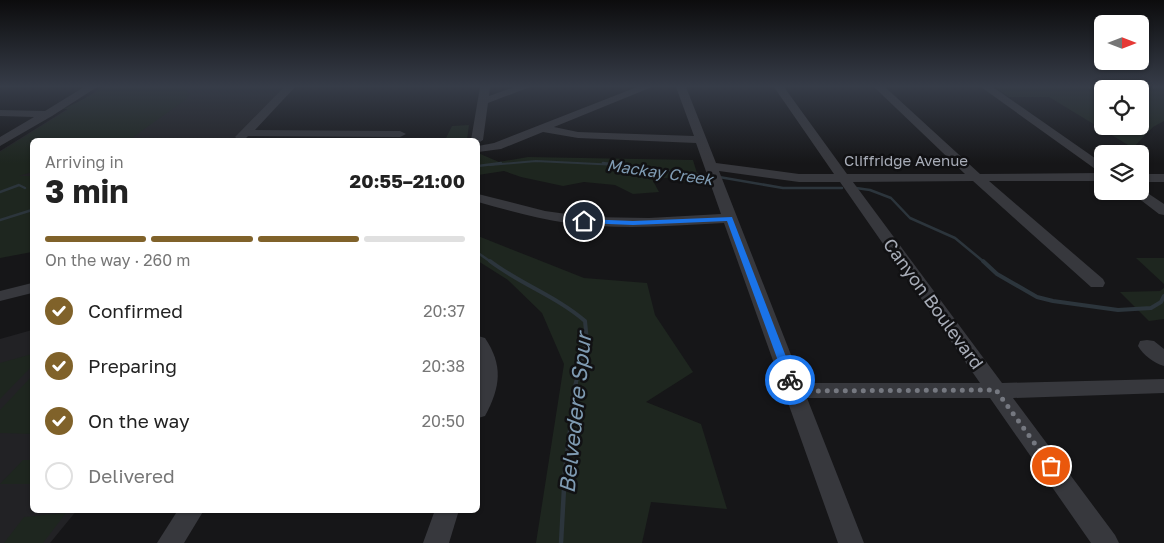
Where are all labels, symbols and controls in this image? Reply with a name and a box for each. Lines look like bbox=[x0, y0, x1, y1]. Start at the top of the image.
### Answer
north arrow bbox=[1094, 15, 1149, 70]
map controls bbox=[1094, 15, 1149, 200]
button: locate bbox=[1094, 80, 1149, 135]
button: layers bbox=[1094, 145, 1149, 200]
street label: Cliffridge Avenue bbox=[844, 151, 968, 169]
text: Arriving in bbox=[45, 152, 124, 172]
water label: Mackay Creek bbox=[606, 155, 716, 190]
text: 20:55–21:00 bbox=[350, 169, 465, 192]
text: 3 min bbox=[45, 172, 129, 210]
pin bbox=[563, 200, 605, 242]
icon: home bbox=[570, 207, 598, 235]
street label: Canyon Boulevard bbox=[879, 234, 989, 373]
text: On the way · 260 m bbox=[45, 250, 190, 270]
icon: check bbox=[45, 297, 73, 325]
text: Confirmed bbox=[88, 299, 183, 322]
text: 20:37 bbox=[423, 301, 465, 321]
water label: Belvedere Spur bbox=[553, 328, 597, 494]
icon: check bbox=[45, 352, 73, 380]
text: Preparing bbox=[88, 354, 177, 377]
courier bbox=[765, 355, 815, 405]
text: 20:38 bbox=[422, 356, 465, 376]
icon: bike bbox=[776, 366, 804, 394]
icon: check bbox=[45, 407, 73, 435]
text: On the way bbox=[88, 409, 190, 432]
text: 20:50 bbox=[422, 411, 465, 431]
pin bbox=[1030, 445, 1072, 487]
icon: bag bbox=[1037, 452, 1065, 480]
text: Delivered bbox=[88, 464, 175, 487]

